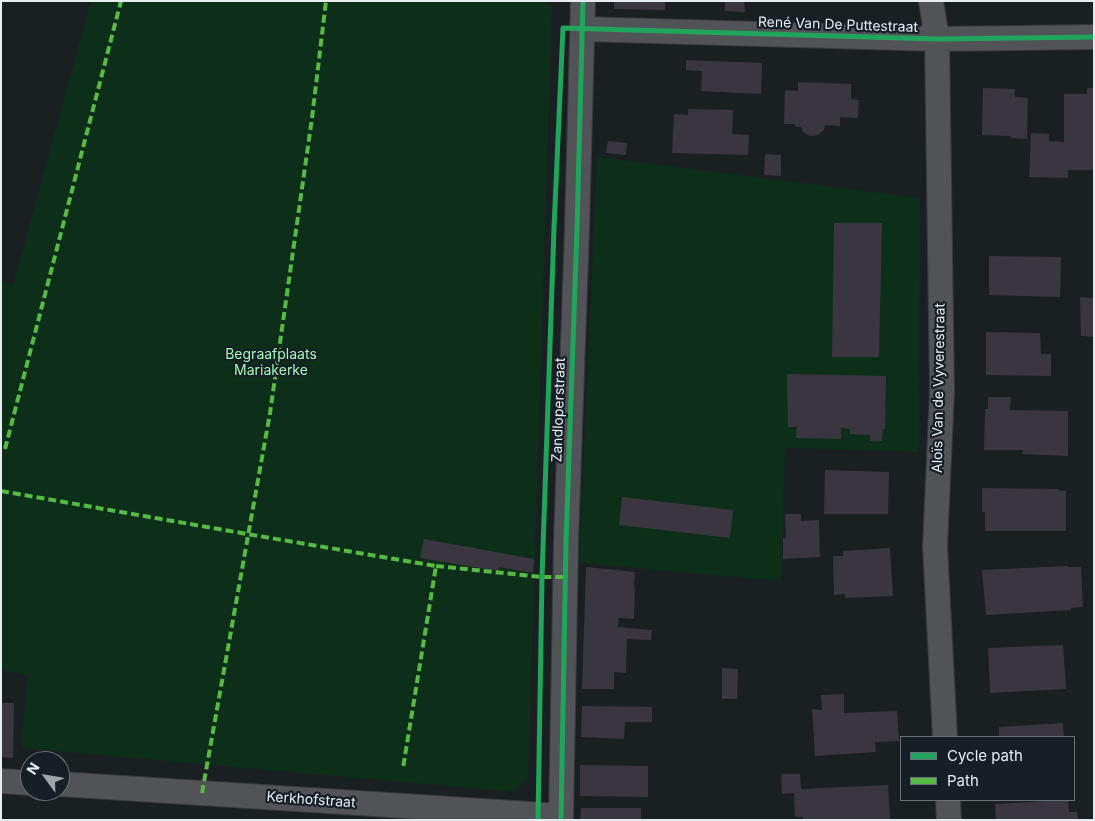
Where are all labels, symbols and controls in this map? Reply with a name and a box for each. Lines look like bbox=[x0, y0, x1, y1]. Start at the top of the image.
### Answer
street label: René Van De Puttestraat bbox=[758, 14, 918, 36]
street label: Aloïs Van de Vyverestraat bbox=[929, 303, 949, 473]
park label: Begraafplaats Mariakerke bbox=[225, 347, 317, 380]
street label: Zandloperstraat bbox=[549, 357, 569, 463]
legend bbox=[900, 736, 1075, 801]
text: Cycle path bbox=[947, 746, 1023, 765]
north arrow bbox=[20, 751, 70, 801]
text: N bbox=[23, 759, 43, 777]
text: Path bbox=[947, 771, 979, 790]
street label: Kerkhofstraat bbox=[266, 789, 356, 811]

